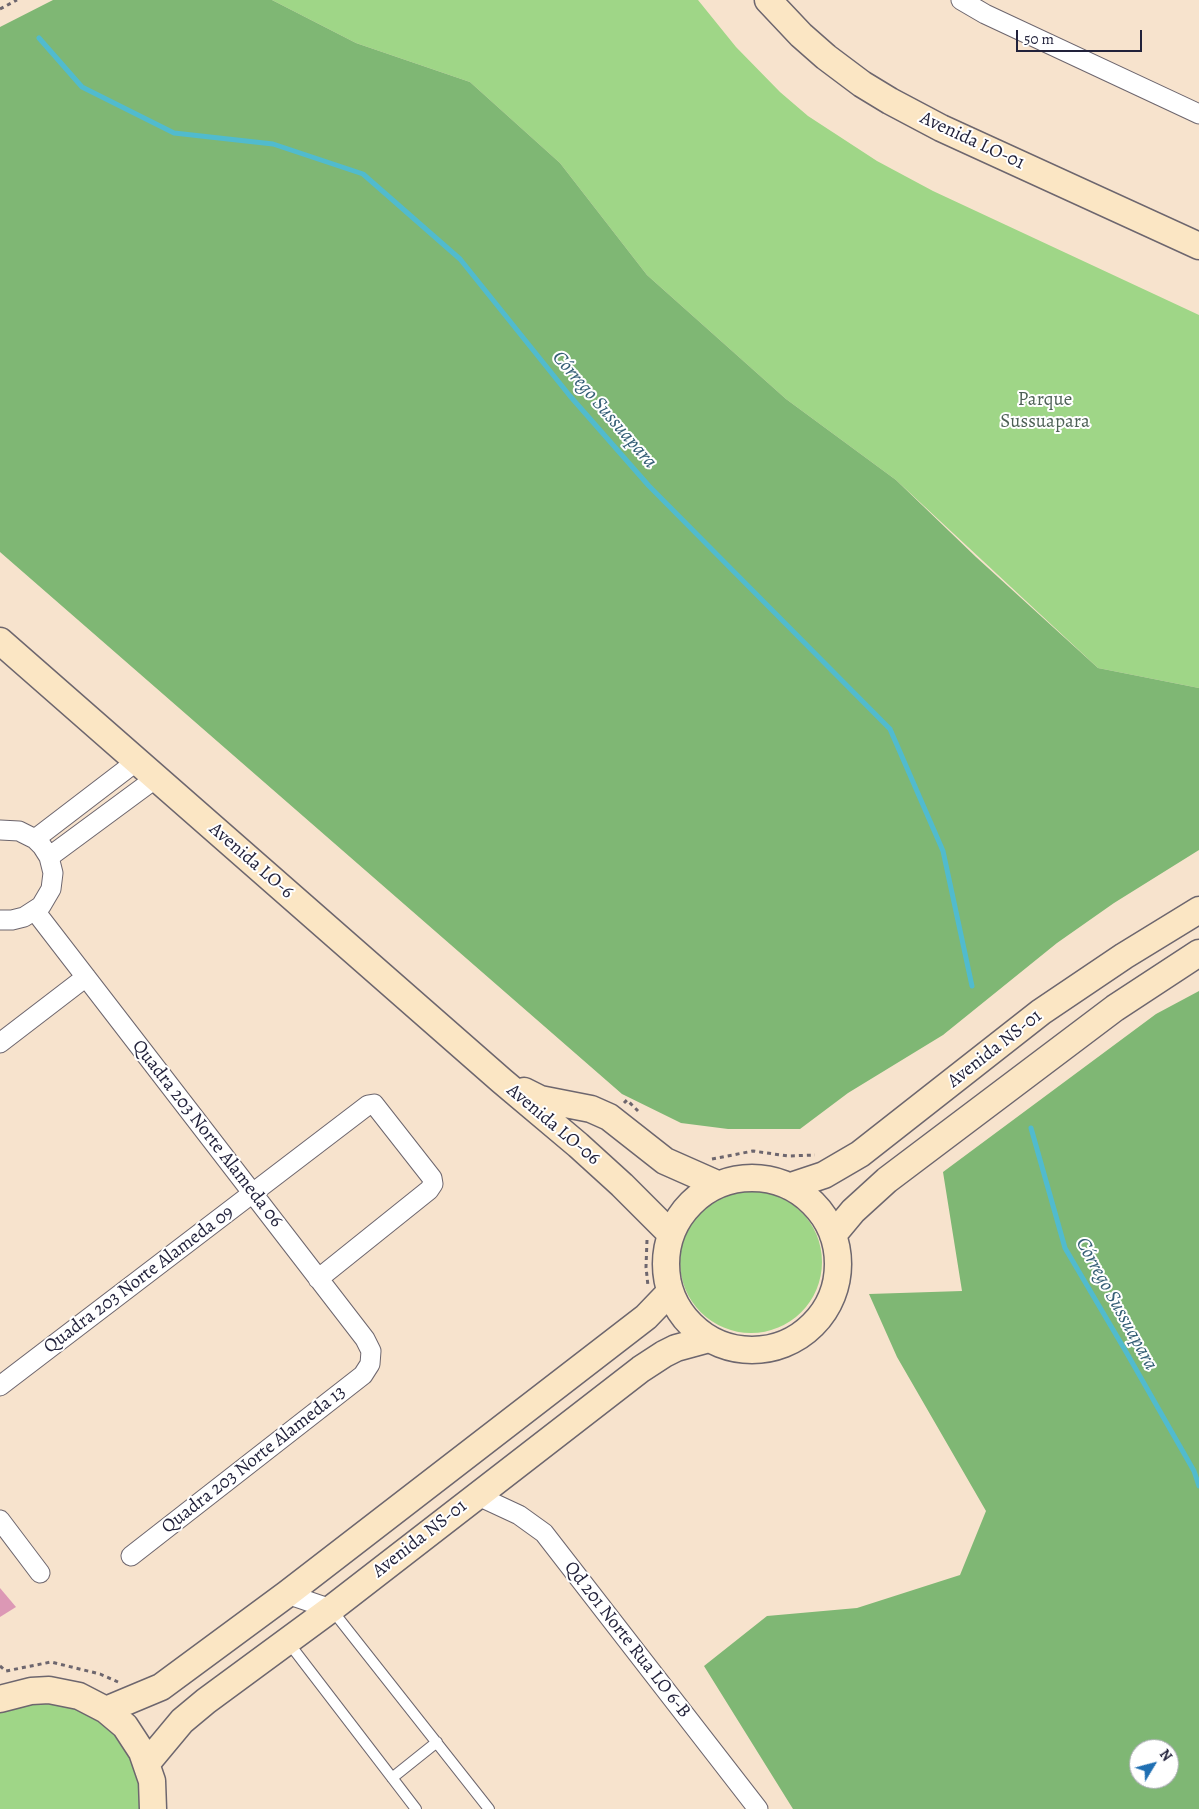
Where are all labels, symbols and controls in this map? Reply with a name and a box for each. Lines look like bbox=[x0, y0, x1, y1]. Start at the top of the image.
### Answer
scale bar bbox=[1019, 20, 1145, 52]
text: 50 m bbox=[1024, 29, 1054, 49]
street label: Avenida LO-01 bbox=[916, 107, 1028, 175]
water label: Córrego Sussuapara bbox=[547, 346, 661, 474]
park label: Parque Sussuapara bbox=[1000, 389, 1090, 433]
street label: Avenida LO-6 bbox=[204, 818, 298, 904]
street label: Avenida NS-01 bbox=[943, 1005, 1047, 1093]
street label: Quadra 203 Norte Alameda 06 bbox=[127, 1036, 287, 1232]
street label: Avenida LO-06 bbox=[502, 1079, 604, 1171]
street label: Quadra 203 Norte Alameda 09 bbox=[40, 1201, 238, 1359]
water label: Córrego Sussuapara bbox=[1070, 1234, 1162, 1374]
street label: Quadra 203 Norte Alameda 13 bbox=[157, 1381, 351, 1539]
street label: Avenida NS-01 bbox=[368, 1495, 472, 1583]
street label: Qd 201 Norte Rua LO 6-B bbox=[559, 1557, 695, 1723]
north arrow bbox=[1129, 1739, 1179, 1789]
text: N bbox=[1155, 1745, 1176, 1765]

